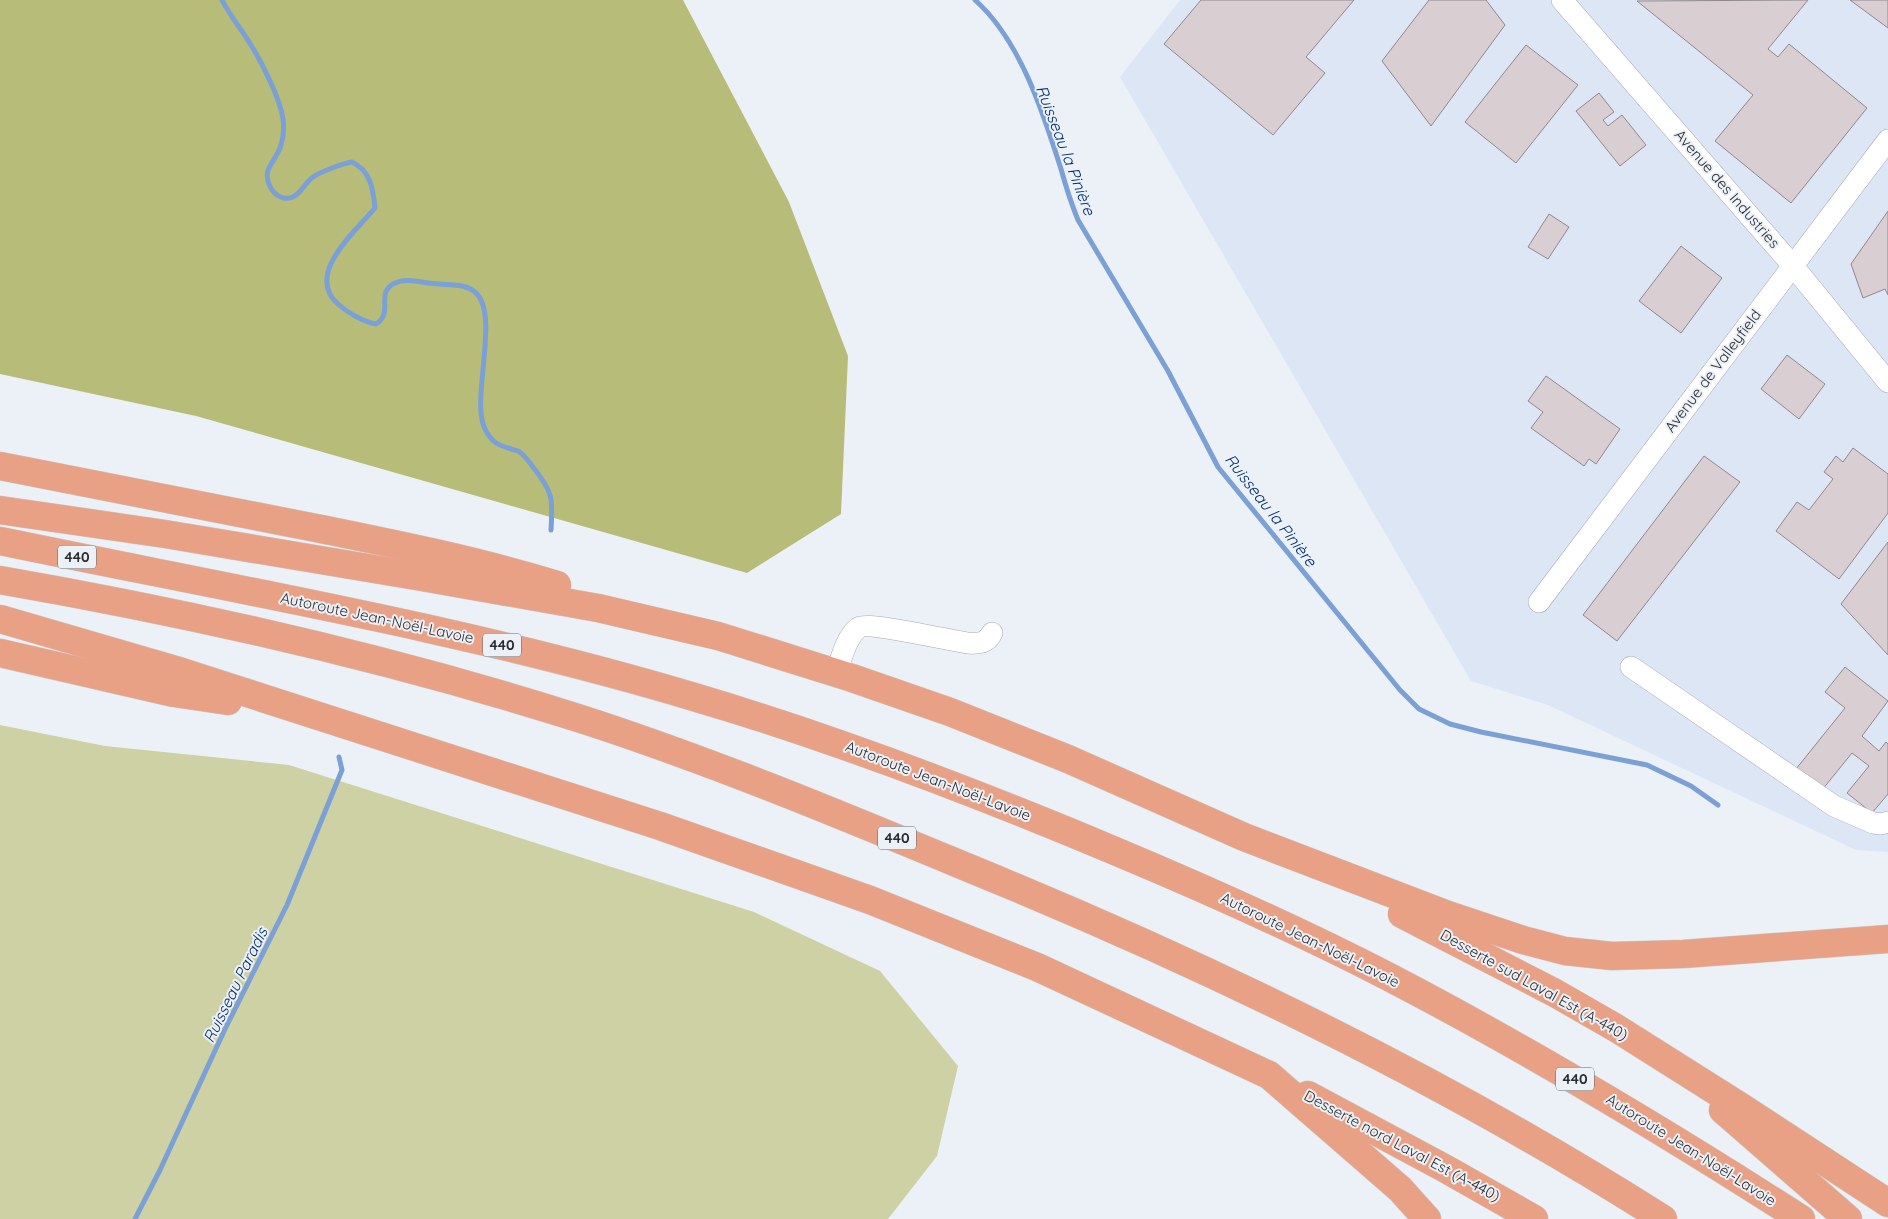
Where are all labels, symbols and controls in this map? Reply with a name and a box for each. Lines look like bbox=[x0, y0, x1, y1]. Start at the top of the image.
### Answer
water label: Ruisseau la Pinière bbox=[1032, 82, 1100, 219]
street label: Avenue des Industries bbox=[1671, 125, 1784, 252]
street label: Avenue de Valleyfield bbox=[1660, 305, 1765, 436]
water label: Ruisseau la Pinière bbox=[1221, 450, 1322, 571]
road number: 440 bbox=[58, 546, 96, 568]
street label: Autoroute Jean-Noël-Lavoie bbox=[279, 588, 475, 647]
road number: 440 bbox=[483, 634, 521, 656]
street label: Autoroute Jean-Noël-Lavoie bbox=[843, 736, 1033, 825]
road number: 440 bbox=[878, 826, 916, 850]
street label: Autoroute Jean-Noël-Lavoie bbox=[1218, 888, 1403, 991]
water label: Ruisseau Paradis bbox=[198, 923, 272, 1046]
street label: Desserte sud Laval Est (A-440) bbox=[1437, 925, 1631, 1044]
road number: 440 bbox=[1556, 1068, 1594, 1090]
street label: Desserte nord Laval Est (A-440) bbox=[1301, 1086, 1504, 1205]
street label: Autoroute Jean-Noël-Lavoie bbox=[1603, 1089, 1780, 1210]

